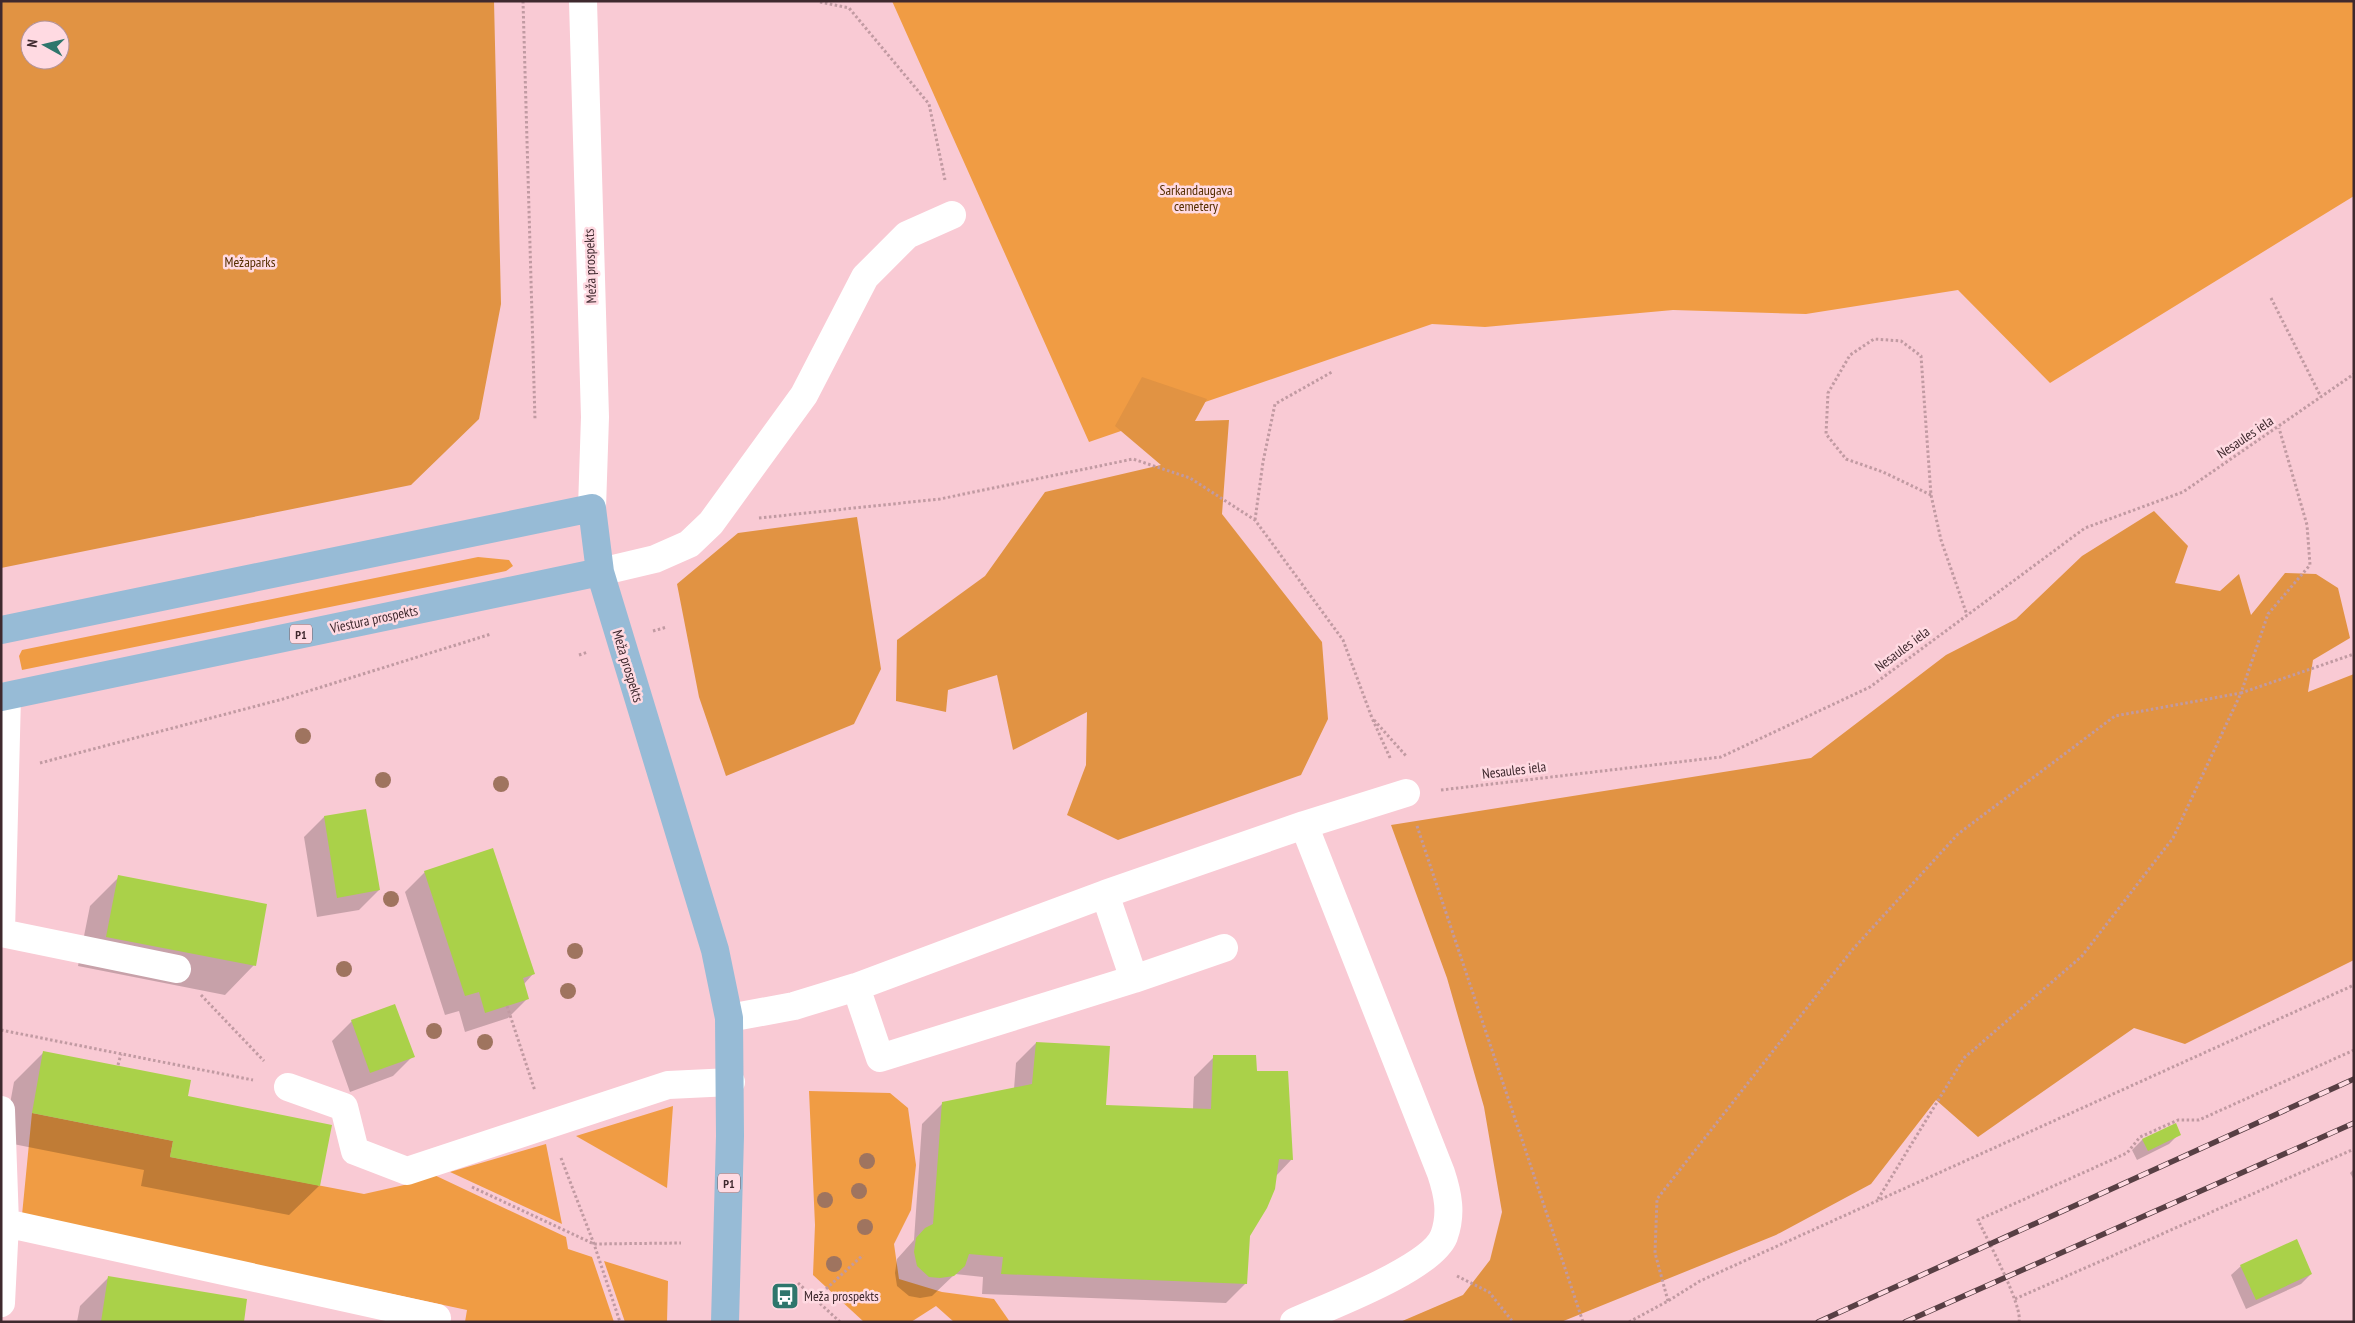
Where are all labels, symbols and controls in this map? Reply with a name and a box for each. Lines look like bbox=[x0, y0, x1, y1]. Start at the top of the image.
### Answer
north arrow bbox=[20, 20, 70, 70]
text: N bbox=[23, 38, 42, 48]
park label: Sarkandaugava cemetery bbox=[1159, 181, 1233, 215]
street label: Meža prospekts bbox=[580, 228, 600, 304]
park label: Mežaparks bbox=[225, 253, 276, 271]
street label: Nesaules iela bbox=[2213, 412, 2277, 462]
street label: Viestura prospekts bbox=[328, 601, 420, 637]
street label: Nesaules iela bbox=[1871, 623, 1933, 675]
road number: P1 bbox=[290, 624, 312, 644]
street label: Meža prospekts bbox=[608, 628, 648, 705]
street label: Nesaules iela bbox=[1481, 757, 1547, 783]
road number: P1 bbox=[718, 1174, 740, 1192]
bus stop icon: Meža prospekts bbox=[770, 1281, 800, 1311]
place label: Meža prospekts bbox=[804, 1287, 879, 1305]

